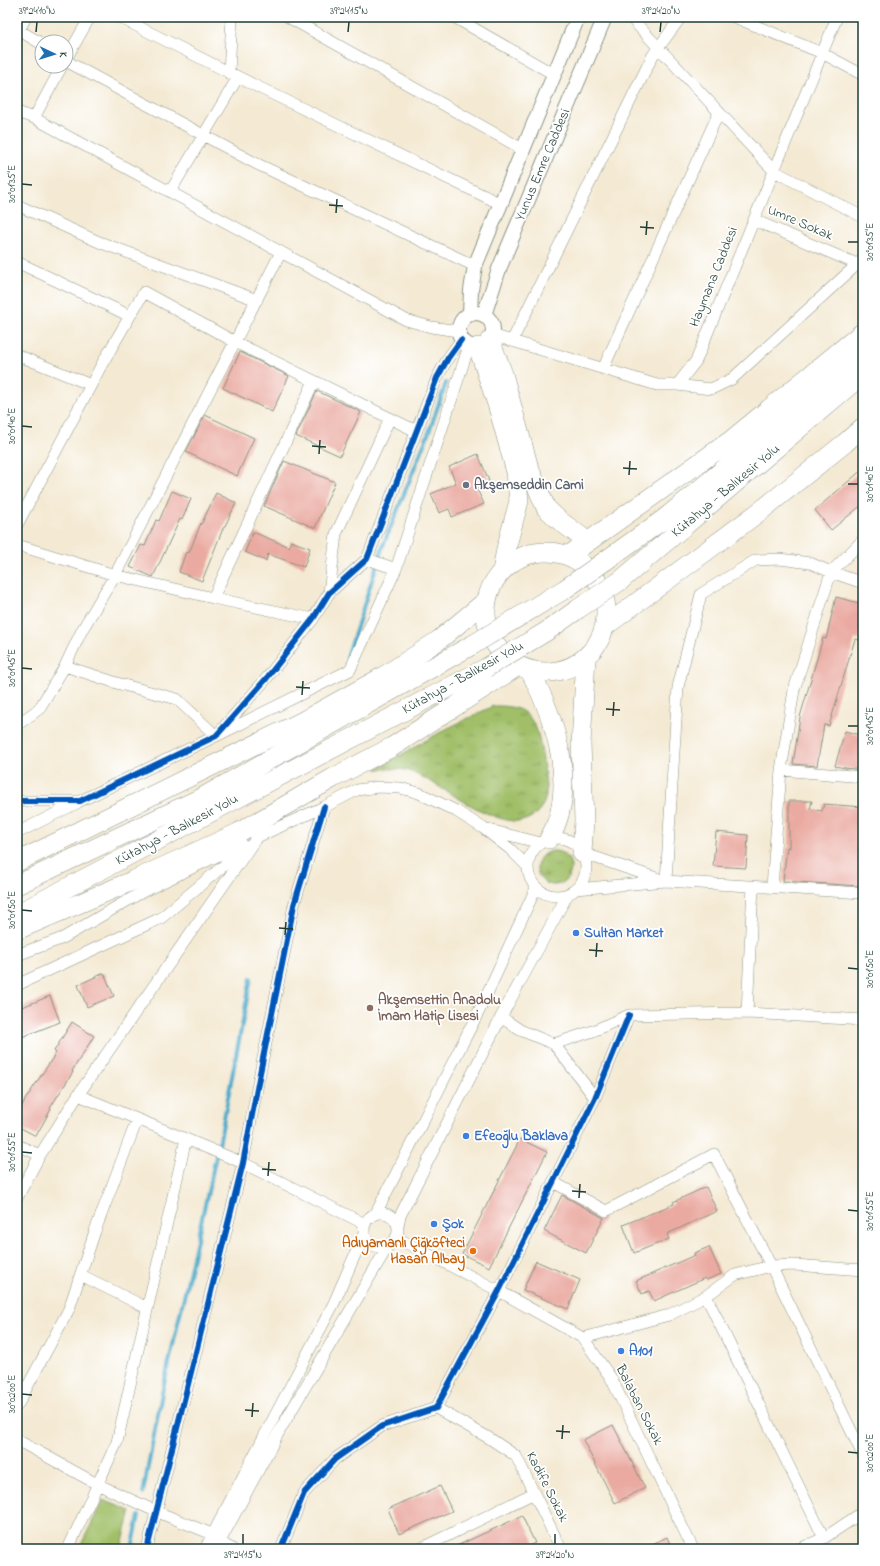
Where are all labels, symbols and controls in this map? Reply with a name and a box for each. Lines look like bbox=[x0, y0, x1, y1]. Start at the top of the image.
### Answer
text: 39°24'10"N bbox=[19, 4, 56, 19]
text: 39°24'15"N bbox=[330, 4, 368, 19]
text: 39°24'20"N bbox=[642, 4, 680, 19]
north arrow bbox=[34, 34, 74, 74]
text: K bbox=[55, 51, 71, 59]
street label: Yunus Emre Caddesi bbox=[510, 106, 576, 224]
text: 30°01'35"E bbox=[5, 165, 20, 203]
street label: Umre Sokak bbox=[764, 200, 837, 247]
text: 30°01'35"E bbox=[863, 223, 878, 261]
street label: Haymana Caddesi bbox=[684, 224, 745, 331]
text: 30°01'40"E bbox=[5, 408, 20, 444]
street label: Kütahya - Balıkesir Yolu bbox=[667, 439, 786, 544]
text: 30°01'40"E bbox=[863, 466, 878, 502]
place label: Akşemseddin Cami bbox=[474, 475, 584, 496]
marker: Akşemseddin Cami bbox=[461, 480, 471, 490]
street label: Kütahya - Balıkesir Yolu bbox=[398, 636, 528, 721]
text: 30°01'45"E bbox=[5, 649, 20, 687]
text: 30°01'45"E bbox=[863, 707, 878, 745]
street label: Kütahya - Balıkesir Yolu bbox=[112, 789, 243, 872]
text: 30°01'50"E bbox=[5, 891, 20, 929]
place label: Sultan Market bbox=[584, 923, 664, 944]
marker: Sultan Market bbox=[571, 928, 581, 938]
text: 30°01'50"E bbox=[863, 950, 878, 988]
place label: Akşemsettin Anadolu İmam Hatip Lisesi bbox=[378, 990, 501, 1027]
marker: Akşemsettin Anadolu İmam Hatip Lisesi bbox=[365, 1003, 375, 1013]
place label: Efeoğlu Baklava bbox=[474, 1126, 569, 1149]
marker: Efeoğlu Baklava bbox=[461, 1131, 471, 1141]
text: 30°01'55"E bbox=[5, 1132, 20, 1172]
text: 30°01'55"E bbox=[863, 1191, 878, 1231]
place label: Şok bbox=[442, 1214, 465, 1235]
marker: Şok bbox=[429, 1219, 439, 1229]
place label: Adıyamanlı Çiğköfteci Hasan Albay bbox=[342, 1233, 465, 1272]
marker: Adıyamanlı Çiğköfteci Hasan Albay bbox=[468, 1246, 478, 1256]
place label: A101 bbox=[629, 1341, 653, 1362]
marker: A101 bbox=[616, 1346, 626, 1356]
street label: Balaban Sokak bbox=[609, 1360, 669, 1450]
text: 30°02'00"E bbox=[5, 1375, 20, 1413]
text: 30°02'00"E bbox=[863, 1434, 878, 1472]
street label: Kadife Sokak bbox=[520, 1448, 574, 1527]
text: 39°24'15"N bbox=[224, 1548, 262, 1563]
text: 39°24'20"N bbox=[536, 1548, 574, 1563]

